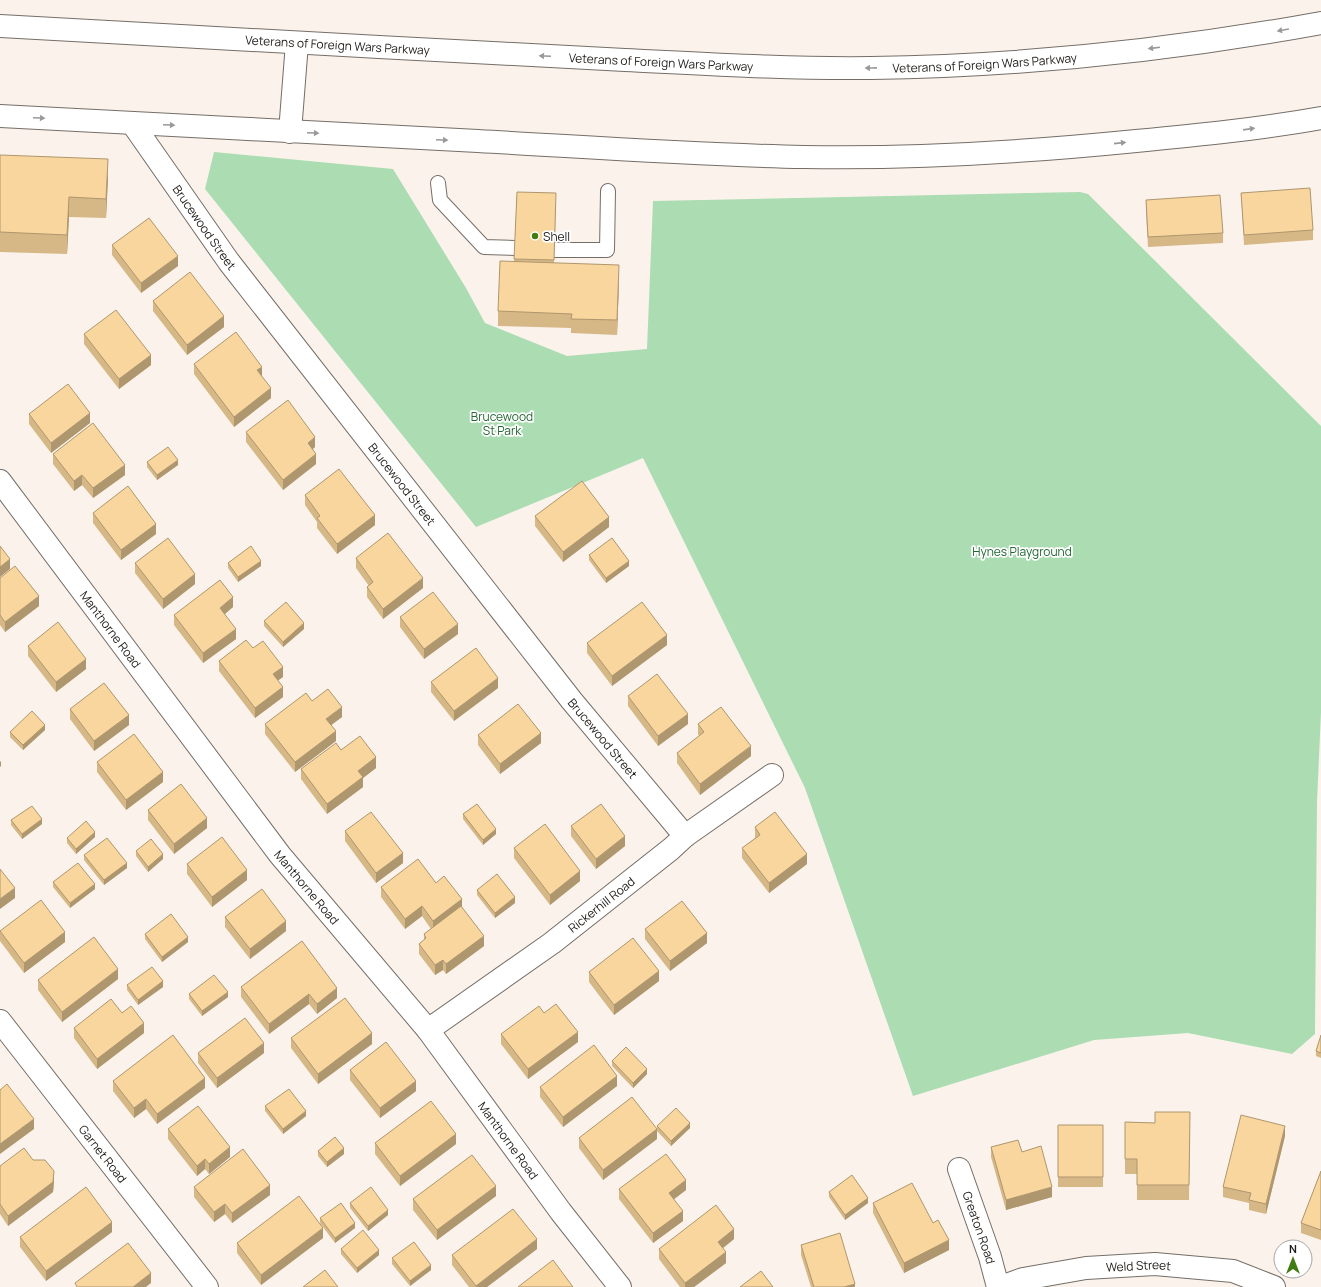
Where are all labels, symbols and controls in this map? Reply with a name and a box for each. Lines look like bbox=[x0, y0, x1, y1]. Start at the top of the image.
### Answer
one-way arrow bbox=[1277, 27, 1289, 33]
street label: Veterans of Foreign Wars Parkway bbox=[245, 31, 431, 58]
one-way arrow bbox=[1148, 45, 1160, 51]
street label: Veterans of Foreign Wars Parkway bbox=[892, 48, 1078, 76]
street label: Veterans of Foreign Wars Parkway bbox=[568, 49, 754, 75]
one-way arrow bbox=[539, 53, 551, 60]
one-way arrow bbox=[864, 65, 877, 71]
one-way arrow bbox=[33, 115, 46, 121]
one-way arrow bbox=[163, 122, 175, 129]
one-way arrow bbox=[1243, 126, 1255, 132]
one-way arrow bbox=[307, 129, 319, 136]
one-way arrow bbox=[436, 136, 448, 143]
one-way arrow bbox=[1114, 140, 1126, 146]
street label: Brucewood Street bbox=[169, 181, 240, 273]
place label: Shell bbox=[543, 228, 570, 245]
marker: Shell bbox=[530, 231, 540, 241]
park label: Brucewood St Park bbox=[471, 408, 533, 439]
street label: Brucewood Street bbox=[365, 439, 440, 529]
park label: Hynes Playground bbox=[972, 543, 1072, 560]
street label: Manthorne Road bbox=[76, 587, 145, 671]
street label: Brucewood Street bbox=[564, 694, 642, 782]
street label: Manthorne Road bbox=[271, 846, 343, 928]
street label: Rickerhill Road bbox=[564, 873, 638, 936]
street label: Manthorne Road bbox=[475, 1098, 543, 1183]
street label: Garnet Road bbox=[75, 1121, 131, 1186]
street label: Greaton Road bbox=[959, 1189, 1000, 1266]
north arrow bbox=[1273, 1239, 1313, 1279]
text: N bbox=[1289, 1241, 1297, 1256]
street label: Weld Street bbox=[1106, 1255, 1172, 1275]

